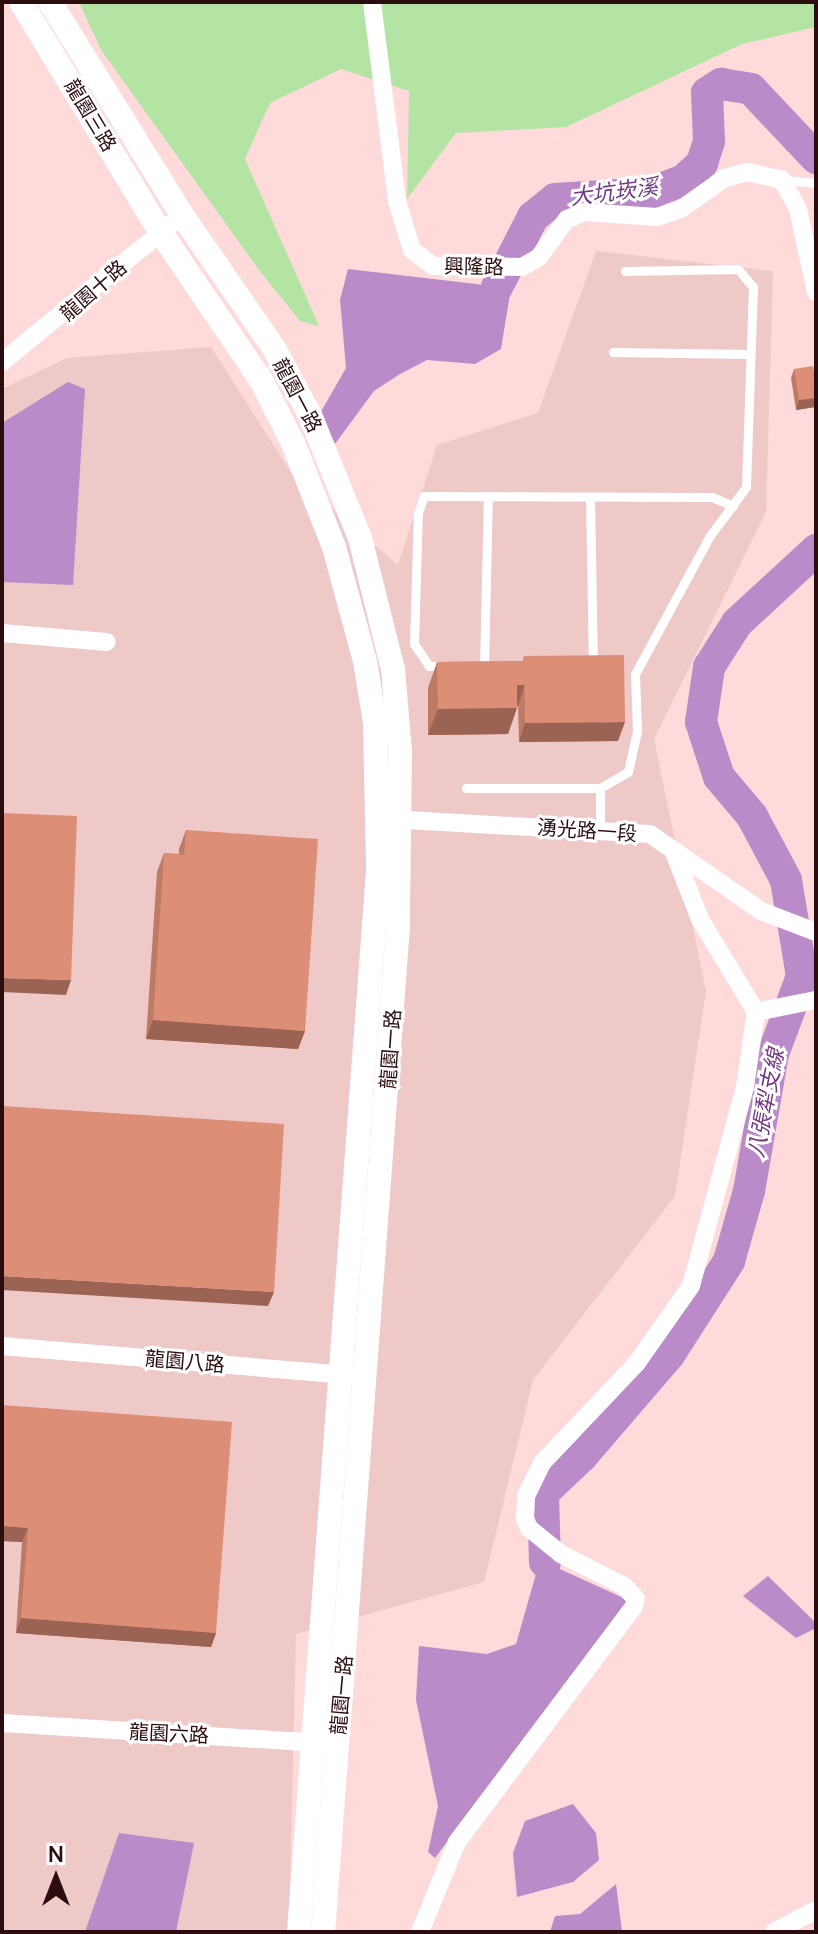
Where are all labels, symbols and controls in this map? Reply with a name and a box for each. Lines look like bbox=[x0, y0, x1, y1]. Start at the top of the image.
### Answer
street label: 龍園三路 bbox=[60, 75, 122, 155]
water label: 大坑崁溪 bbox=[569, 174, 659, 210]
street label: 興隆路 bbox=[444, 253, 504, 279]
street label: 龍園十路 bbox=[55, 255, 131, 325]
street label: 龍園一路 bbox=[269, 354, 327, 436]
street label: 湧光路一段 bbox=[536, 815, 638, 845]
street label: 龍園一路 bbox=[375, 1008, 405, 1090]
water label: 八張犁支線 bbox=[743, 1046, 789, 1160]
street label: 龍園八路 bbox=[144, 1346, 226, 1376]
street label: 龍園一路 bbox=[326, 1654, 356, 1736]
street label: 龍園六路 bbox=[128, 1719, 210, 1747]
north arrow bbox=[16, 1838, 96, 1918]
text: N bbox=[48, 1839, 64, 1869]

